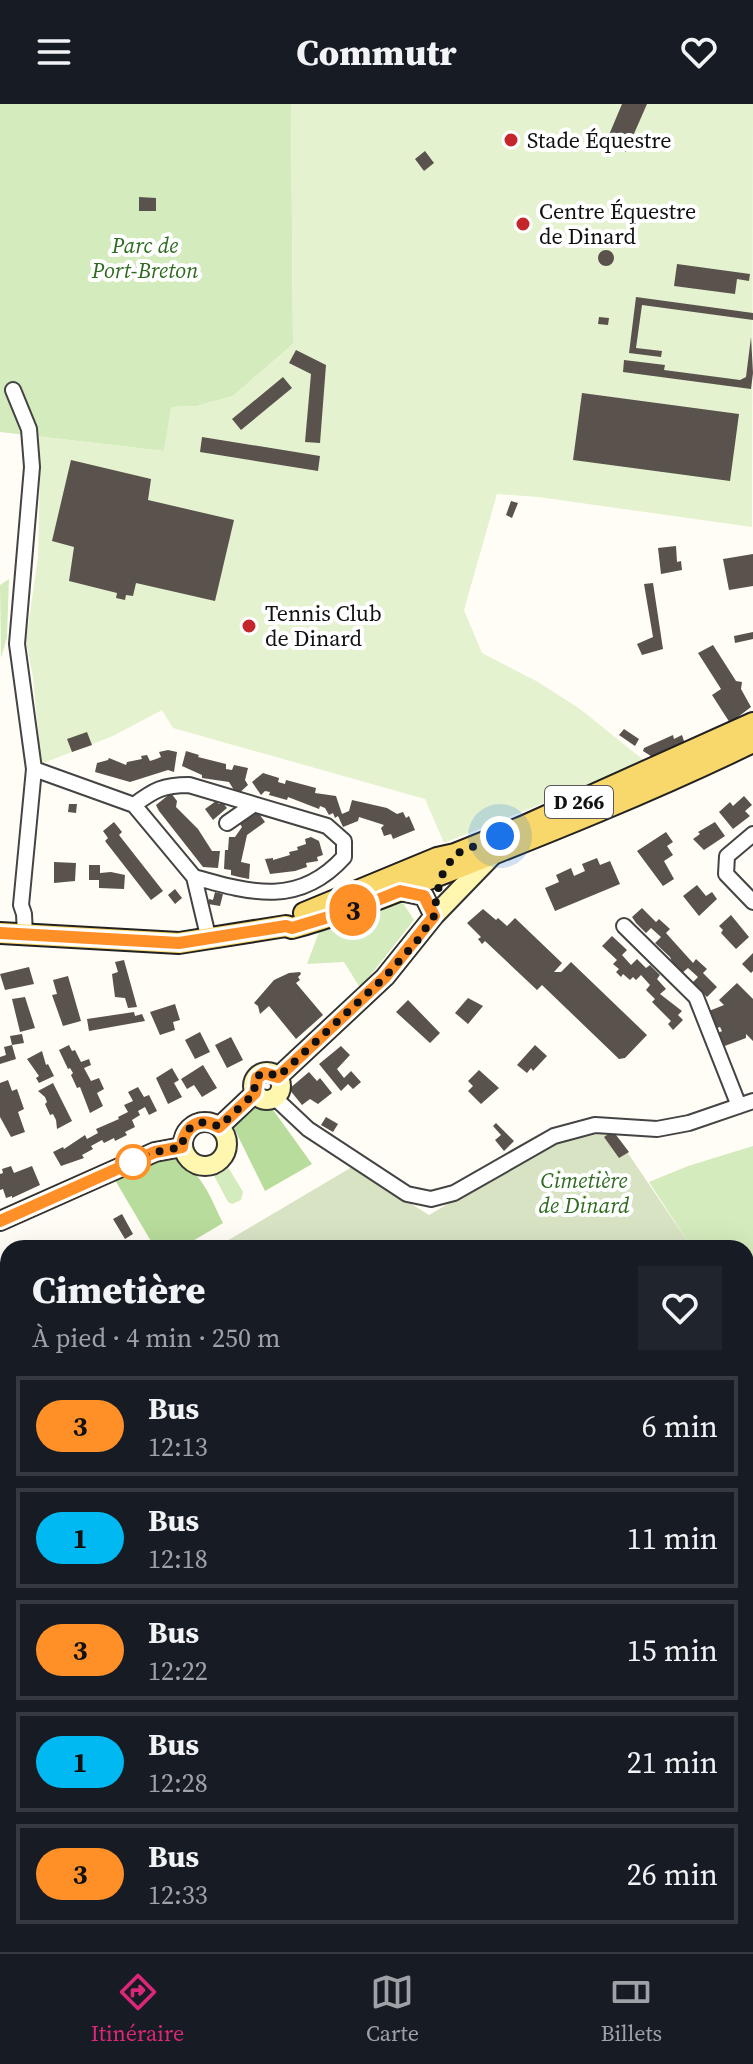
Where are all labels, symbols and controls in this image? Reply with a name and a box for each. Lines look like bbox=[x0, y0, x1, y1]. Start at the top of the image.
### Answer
text: Commutr bbox=[296, 28, 457, 77]
icon: menu bbox=[32, 30, 76, 74]
icon: heart bbox=[677, 30, 721, 74]
place label: Stade Équestre bbox=[527, 125, 672, 155]
marker: Stade Équestre bbox=[502, 131, 520, 149]
place label: Centre Équestre de Dinard bbox=[539, 196, 696, 251]
marker: Centre Équestre de Dinard bbox=[514, 215, 532, 233]
park label: Parc de Port-Breton bbox=[91, 230, 199, 285]
place label: Tennis Club de Dinard bbox=[265, 598, 382, 653]
marker: Tennis Club de Dinard bbox=[240, 617, 258, 635]
road number: D 266 bbox=[545, 786, 613, 818]
your location bbox=[480, 816, 520, 856]
line badge: 3 bbox=[327, 884, 379, 936]
text: 3 bbox=[345, 891, 361, 929]
unlabelled marker bbox=[116, 1145, 150, 1179]
park label: Cimetière de Dinard bbox=[539, 1165, 630, 1220]
text: Cimetière bbox=[32, 1264, 205, 1316]
button: heart bbox=[638, 1266, 722, 1350]
text: À pied · 4 min · 250 m bbox=[32, 1320, 281, 1356]
text: Bus bbox=[148, 1388, 199, 1429]
text: 6 min bbox=[642, 1406, 718, 1447]
text: 3 bbox=[72, 1407, 88, 1445]
text: 12:13 bbox=[148, 1429, 208, 1465]
text: Bus bbox=[148, 1500, 199, 1541]
text: 11 min bbox=[627, 1518, 718, 1559]
text: 1 bbox=[72, 1519, 88, 1557]
text: 12:18 bbox=[148, 1541, 208, 1577]
text: Bus bbox=[148, 1612, 199, 1653]
text: 15 min bbox=[627, 1630, 718, 1671]
text: 3 bbox=[72, 1631, 88, 1669]
text: 12:22 bbox=[148, 1653, 208, 1689]
text: Bus bbox=[148, 1724, 199, 1765]
text: 21 min bbox=[627, 1742, 718, 1783]
text: 1 bbox=[72, 1743, 88, 1781]
text: 12:28 bbox=[148, 1765, 208, 1801]
text: Bus bbox=[148, 1836, 199, 1877]
text: 26 min bbox=[627, 1854, 718, 1895]
text: 3 bbox=[72, 1855, 88, 1893]
text: 12:33 bbox=[148, 1877, 208, 1913]
tab: Itinéraire bbox=[91, 1970, 184, 2048]
tab: Carte bbox=[366, 1970, 419, 2048]
tab: Billets bbox=[601, 1970, 662, 2048]

